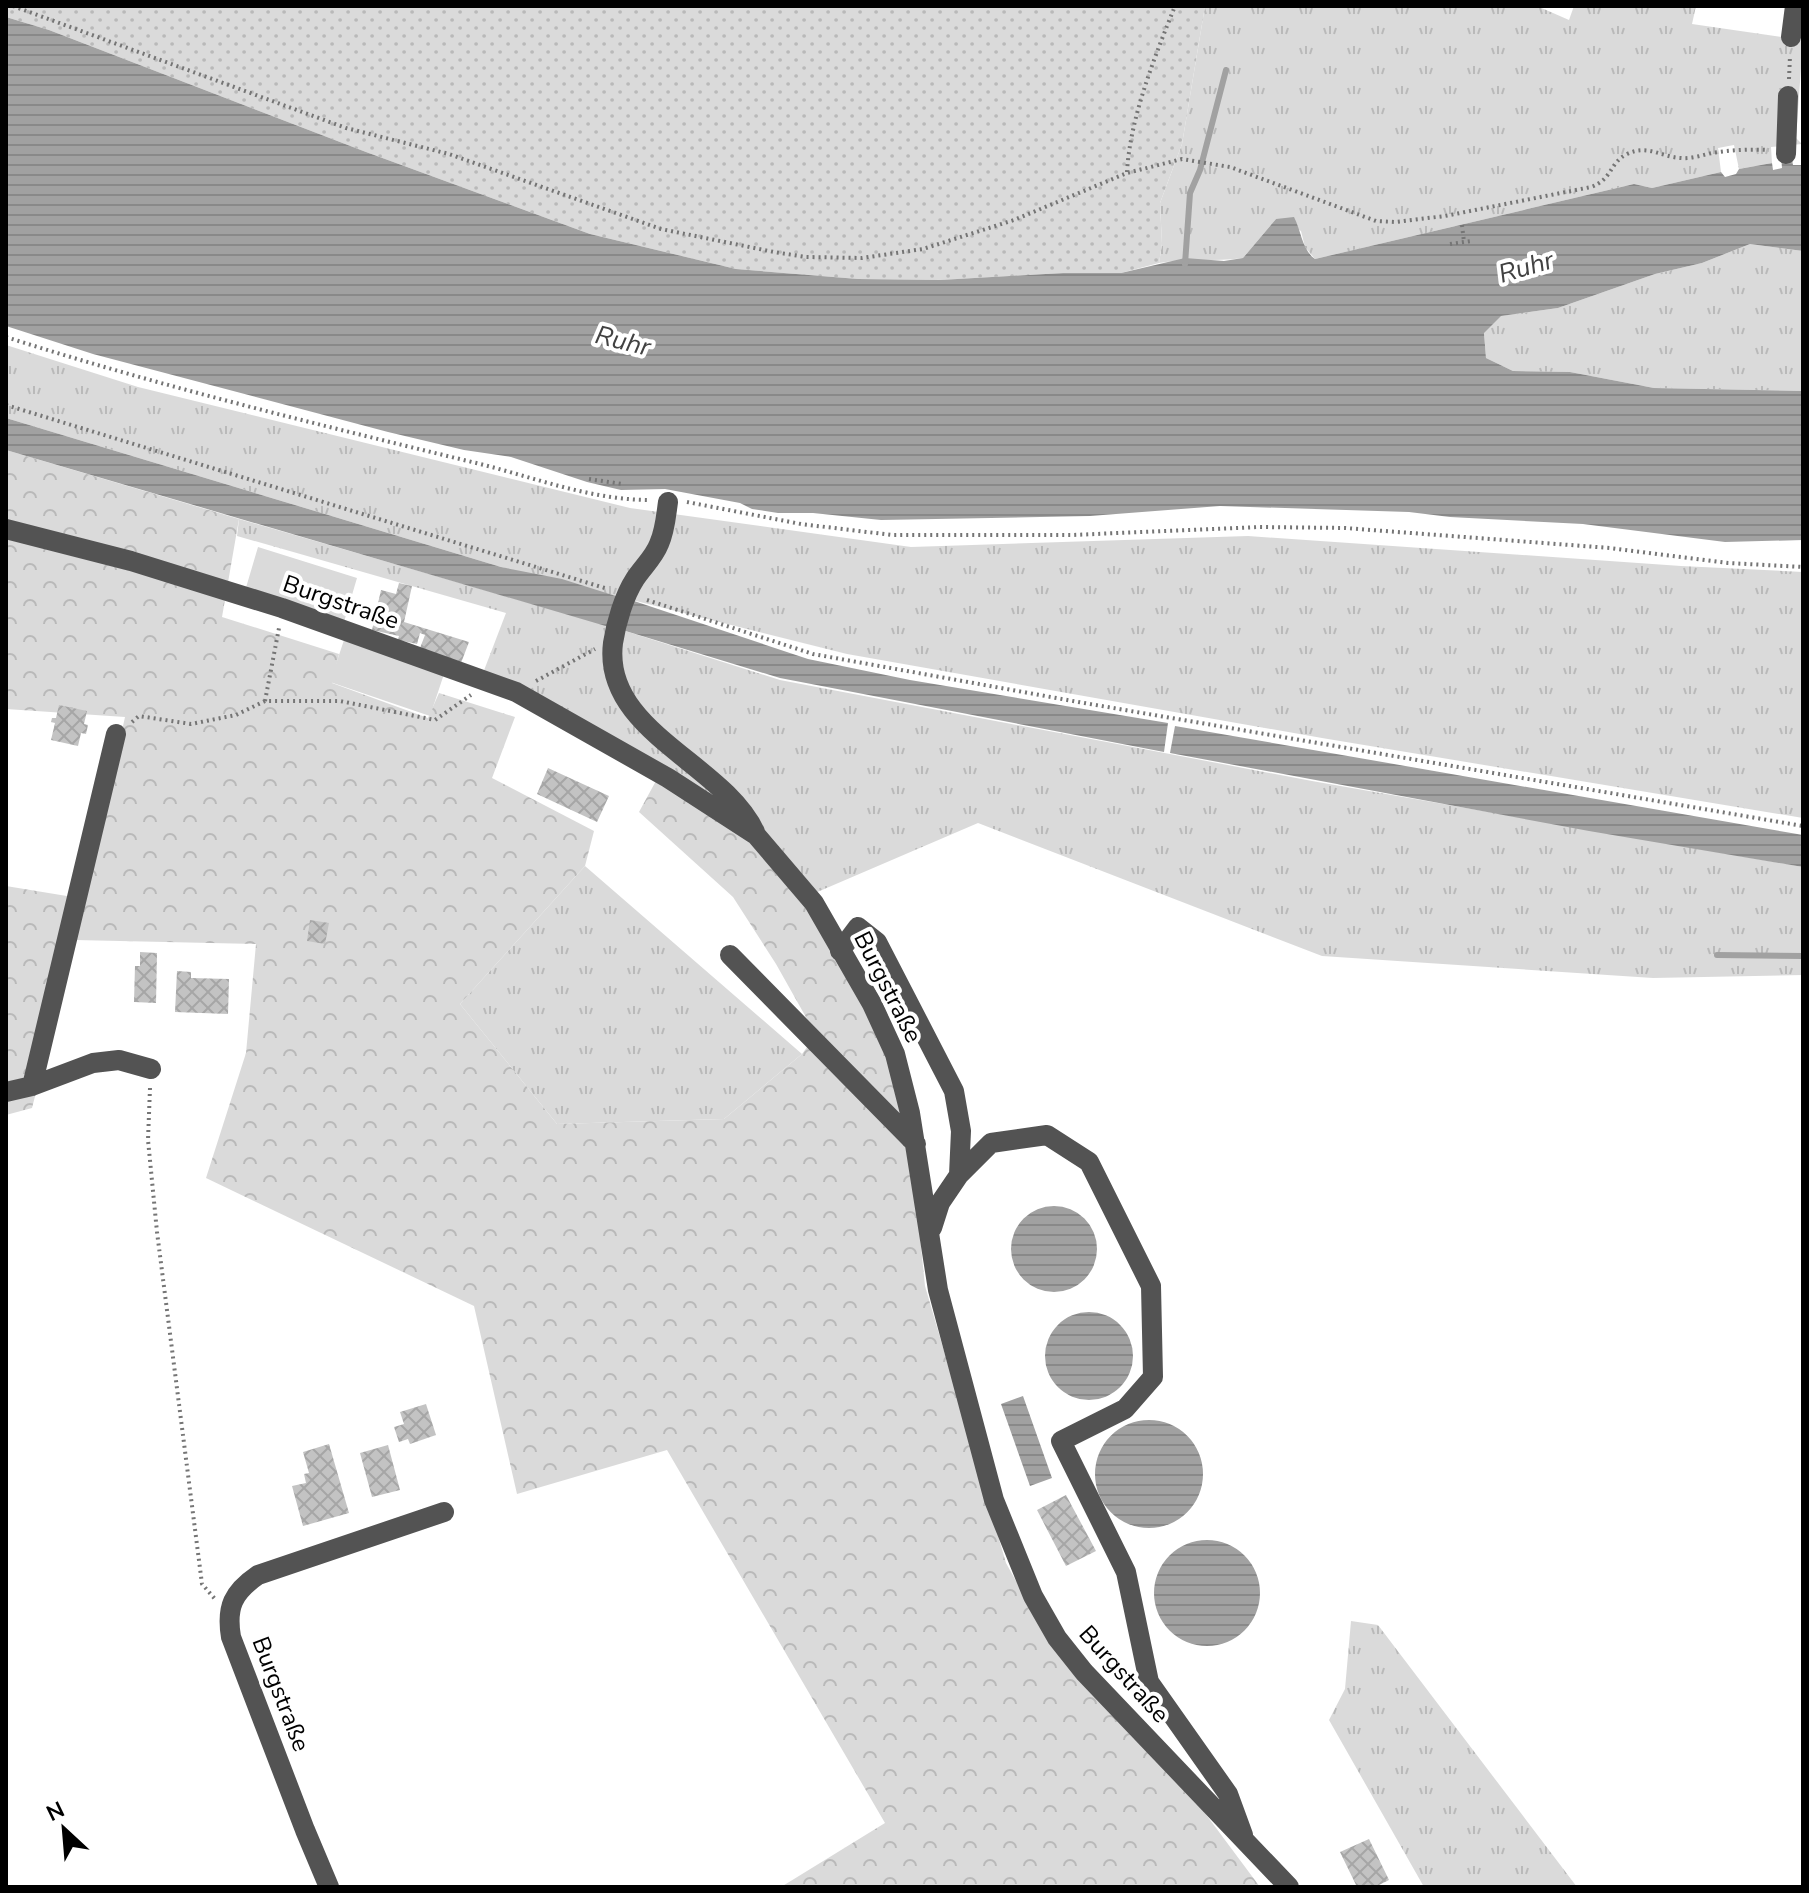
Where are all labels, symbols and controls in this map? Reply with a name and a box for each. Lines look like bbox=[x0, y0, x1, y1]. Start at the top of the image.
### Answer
water label: Ruhr bbox=[1494, 242, 1558, 292]
water label: Ruhr bbox=[592, 317, 655, 365]
street label: Burgstraße bbox=[279, 567, 403, 637]
street label: Burgstraße bbox=[846, 926, 930, 1048]
street label: Burgstraße bbox=[1072, 1618, 1176, 1730]
street label: Burgstraße bbox=[244, 1632, 318, 1756]
north arrow bbox=[24, 1789, 104, 1869]
text: N bbox=[42, 1795, 70, 1829]

